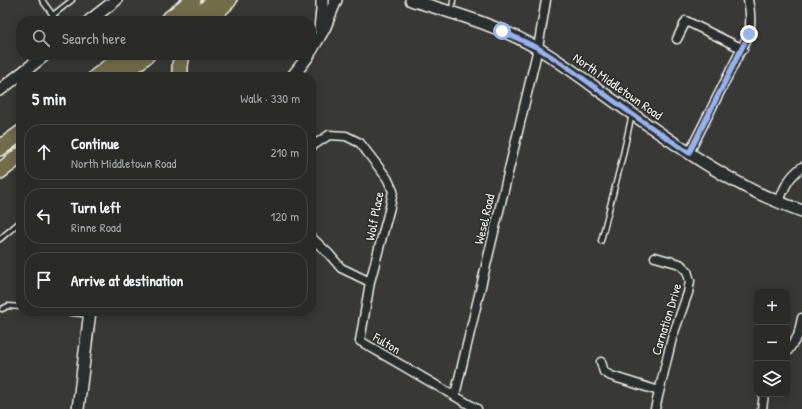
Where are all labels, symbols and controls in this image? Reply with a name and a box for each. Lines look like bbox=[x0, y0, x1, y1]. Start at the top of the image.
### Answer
search box bbox=[16, 16, 316, 60]
route start bbox=[493, 22, 511, 40]
route end bbox=[740, 25, 758, 43]
icon: search bbox=[30, 27, 52, 49]
text: Search here bbox=[62, 28, 126, 49]
street label: North Middletown Road bbox=[570, 48, 666, 124]
text: 5 min bbox=[32, 87, 66, 110]
text: Walk · 330 m bbox=[240, 89, 300, 107]
text: Continue bbox=[71, 133, 119, 154]
icon: ahead bbox=[33, 141, 55, 163]
text: 210 m bbox=[271, 143, 299, 161]
text: North Middletown Road bbox=[71, 154, 176, 172]
street label: Wolf Place bbox=[360, 190, 388, 242]
street label: Wesel Road bbox=[469, 192, 499, 246]
text: Turn left bbox=[71, 197, 121, 218]
icon: left bbox=[33, 205, 55, 227]
text: 120 m bbox=[271, 207, 299, 225]
text: Rinne Road bbox=[71, 218, 121, 236]
icon: arrive bbox=[33, 269, 55, 291]
text: Arrive at destination bbox=[71, 270, 183, 291]
street label: Carnation Drive bbox=[647, 281, 685, 357]
map controls bbox=[754, 289, 790, 397]
button: + bbox=[754, 289, 790, 325]
button: − bbox=[754, 325, 790, 361]
street label: Fulton bbox=[369, 327, 404, 358]
button: layers bbox=[754, 361, 790, 397]

